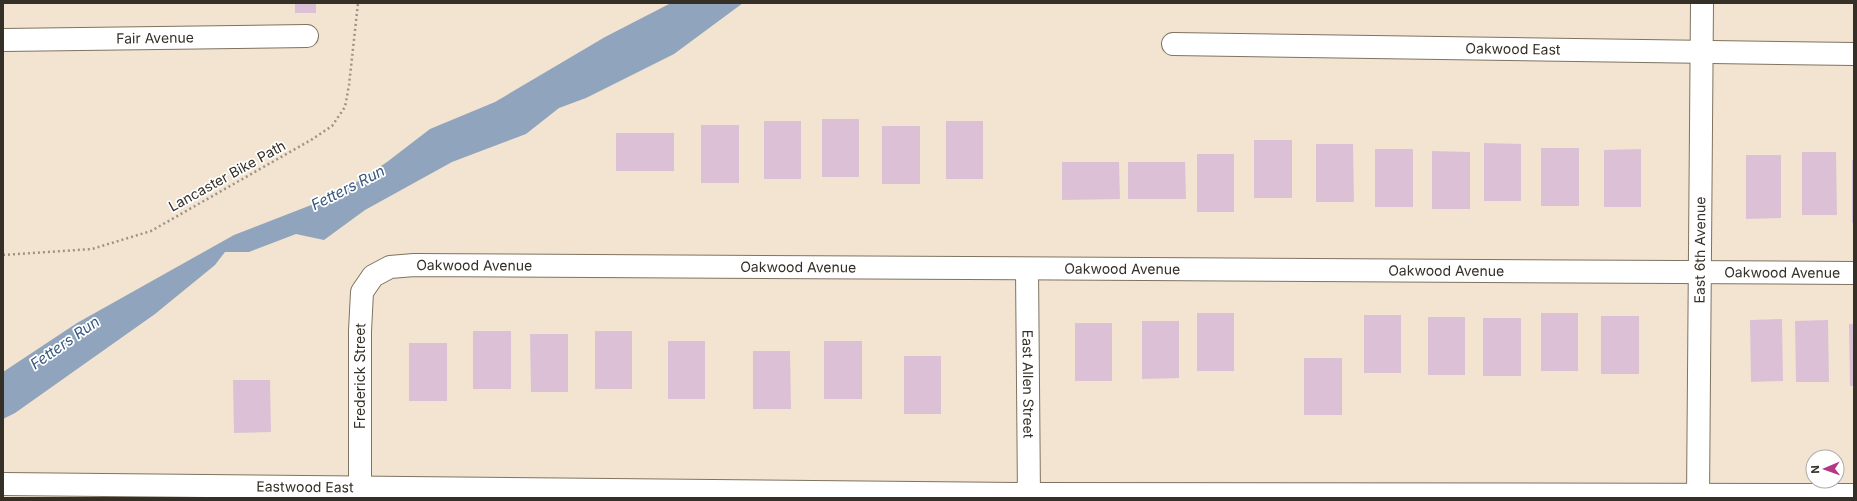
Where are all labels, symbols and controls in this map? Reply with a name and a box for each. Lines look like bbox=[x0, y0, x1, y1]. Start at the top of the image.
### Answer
street label: Fair Avenue bbox=[116, 28, 194, 47]
street label: Oakwood East bbox=[1465, 39, 1561, 58]
street label: Lancaster Bike Path bbox=[165, 136, 288, 215]
water label: Fetters Run bbox=[308, 161, 388, 214]
street label: East 6th Avenue bbox=[1691, 196, 1708, 304]
street label: Oakwood Avenue bbox=[416, 256, 532, 274]
street label: Oakwood Avenue bbox=[740, 258, 856, 275]
street label: Oakwood Avenue bbox=[1064, 260, 1180, 277]
street label: Oakwood Avenue bbox=[1388, 261, 1504, 279]
street label: Oakwood Avenue bbox=[1724, 263, 1840, 281]
water label: Fetters Run bbox=[26, 312, 103, 373]
street label: Frederick Street bbox=[351, 322, 368, 429]
street label: East Allen Street bbox=[1020, 330, 1037, 439]
north arrow bbox=[1805, 449, 1845, 489]
text: N bbox=[1808, 465, 1822, 474]
street label: Eastwood East bbox=[256, 477, 354, 495]

